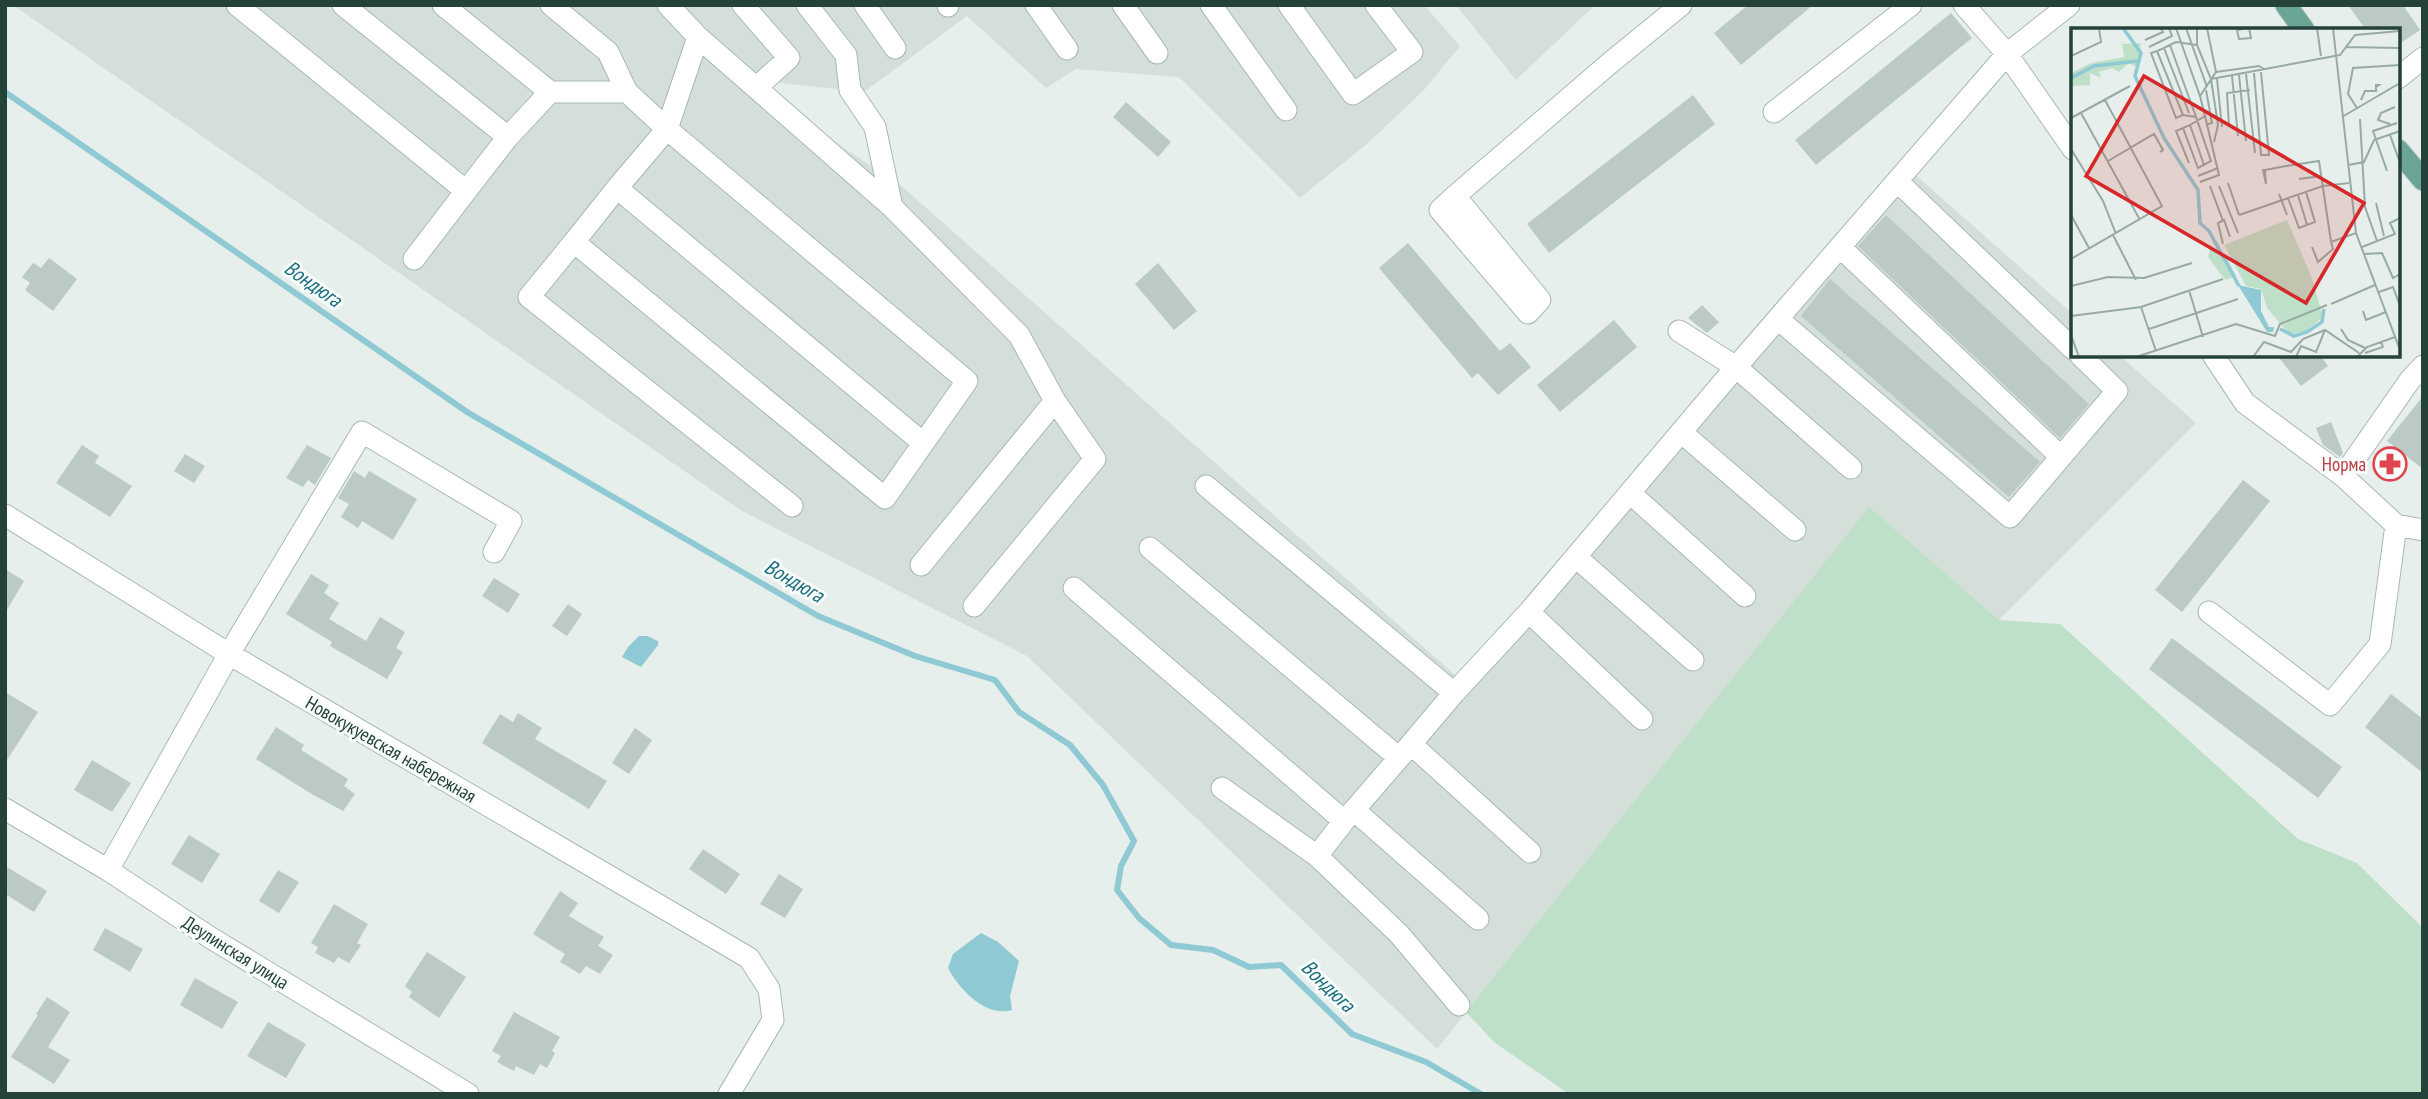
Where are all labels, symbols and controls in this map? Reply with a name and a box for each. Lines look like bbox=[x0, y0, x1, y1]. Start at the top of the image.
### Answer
inset map bbox=[2071, 28, 2400, 357]
water label: Вондюга bbox=[279, 254, 349, 314]
pharmacy icon: Норма bbox=[2371, 445, 2409, 483]
place label: Норма bbox=[2322, 452, 2366, 476]
water label: Вондюга bbox=[760, 553, 830, 609]
street label: Новокукуевская набережная bbox=[301, 690, 481, 808]
street label: Деулинская улица bbox=[178, 910, 294, 994]
water label: Вондюга bbox=[1296, 954, 1362, 1019]

